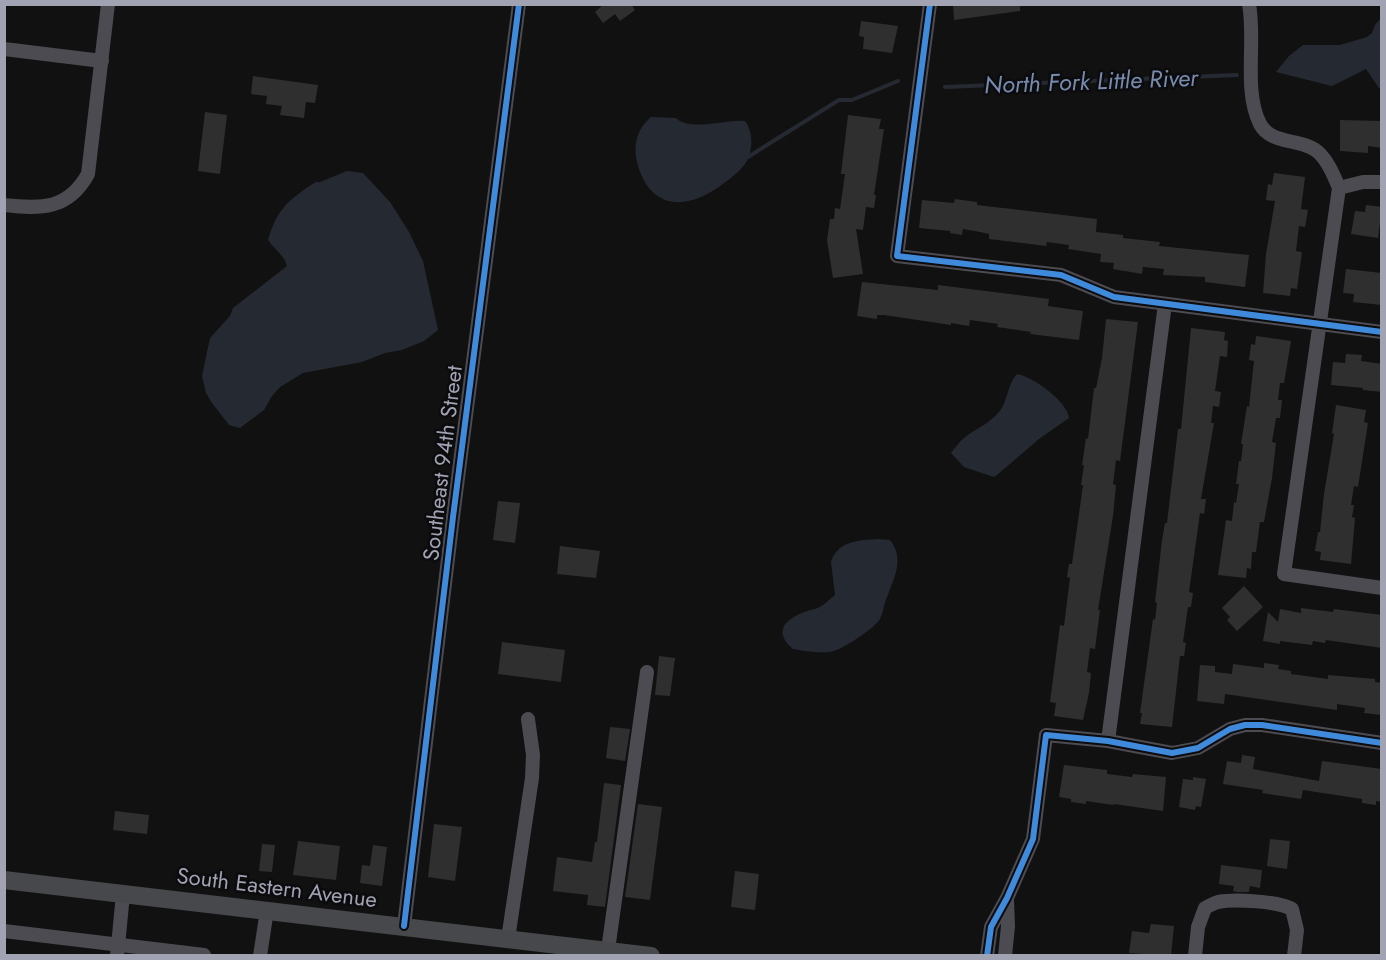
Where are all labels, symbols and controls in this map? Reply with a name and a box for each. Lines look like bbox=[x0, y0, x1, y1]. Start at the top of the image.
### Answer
water label: North Fork Little River bbox=[983, 60, 1201, 102]
street label: Southeast 94th Street bbox=[414, 363, 470, 562]
street label: South Eastern Avenue bbox=[175, 859, 379, 915]

